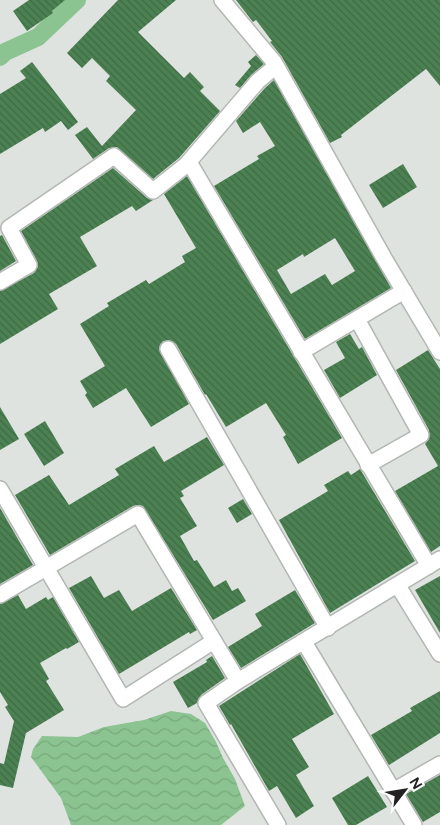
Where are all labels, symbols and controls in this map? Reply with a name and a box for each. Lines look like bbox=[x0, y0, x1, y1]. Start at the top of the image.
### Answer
north arrow bbox=[380, 765, 430, 815]
text: N bbox=[406, 775, 426, 793]

